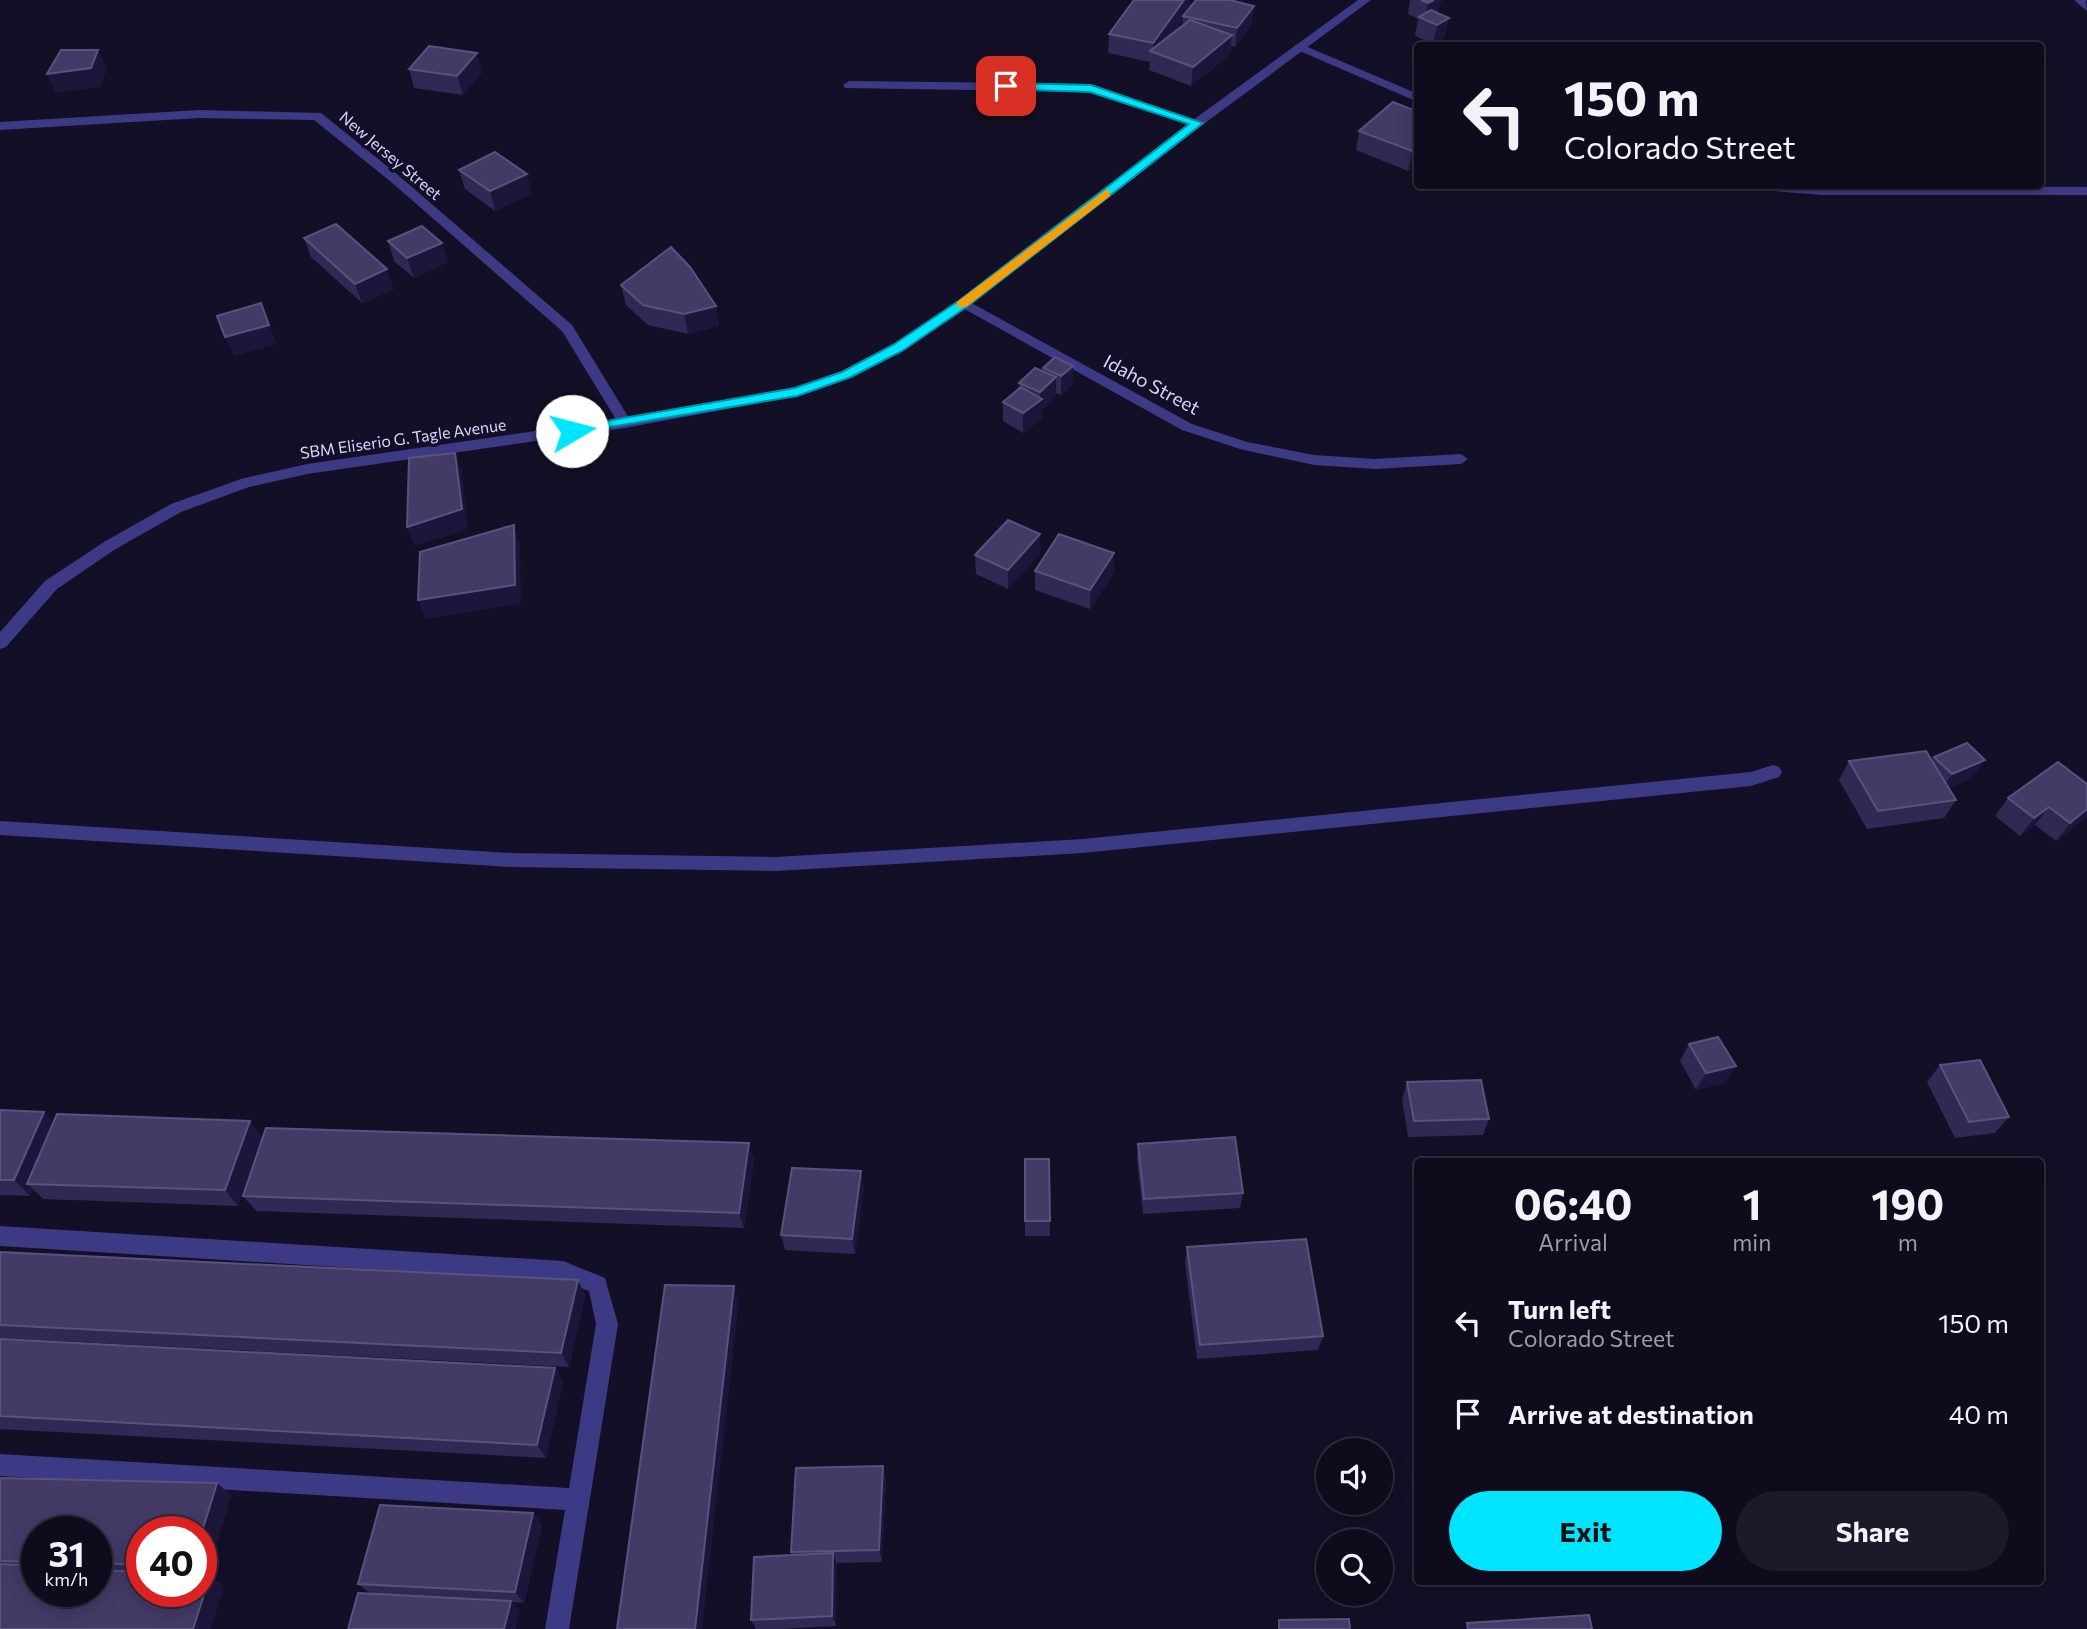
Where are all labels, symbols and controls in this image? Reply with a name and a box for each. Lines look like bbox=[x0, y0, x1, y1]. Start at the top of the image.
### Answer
pin bbox=[976, 56, 1036, 116]
text: 150 m bbox=[1564, 66, 1699, 126]
icon: arrive bbox=[987, 67, 1025, 105]
icon: left bbox=[1449, 70, 1540, 161]
street label: New Jersey Street bbox=[336, 107, 446, 204]
text: Colorado Street bbox=[1564, 126, 1796, 166]
street label: Idaho Street bbox=[1100, 349, 1204, 419]
position arrow bbox=[535, 394, 609, 468]
street label: SBM Eliserio G. Tagle Avenue bbox=[299, 414, 507, 462]
text: 06:40 bbox=[1514, 1177, 1632, 1229]
text: 1 bbox=[1742, 1177, 1761, 1229]
text: 190 bbox=[1871, 1177, 1944, 1229]
text: Arrival bbox=[1538, 1228, 1608, 1256]
text: min bbox=[1732, 1228, 1771, 1256]
text: m bbox=[1898, 1228, 1918, 1256]
text: Turn left bbox=[1508, 1293, 1611, 1324]
icon: left bbox=[1449, 1304, 1487, 1342]
text: 150 m bbox=[1938, 1307, 2009, 1338]
text: Colorado Street bbox=[1508, 1324, 1675, 1352]
icon: arrive bbox=[1449, 1395, 1487, 1433]
text: Arrive at destination bbox=[1508, 1398, 1754, 1429]
text: 40 m bbox=[1949, 1398, 2009, 1429]
map controls bbox=[1316, 1438, 1393, 1606]
button: sound bbox=[1316, 1438, 1393, 1515]
button: Exit bbox=[1449, 1491, 1722, 1571]
button: Share bbox=[1736, 1491, 2009, 1571]
speed limit sign: 40 bbox=[126, 1516, 217, 1607]
button: search bbox=[1316, 1529, 1393, 1606]
text: 31 bbox=[48, 1531, 85, 1574]
text: km/h bbox=[45, 1568, 88, 1590]

